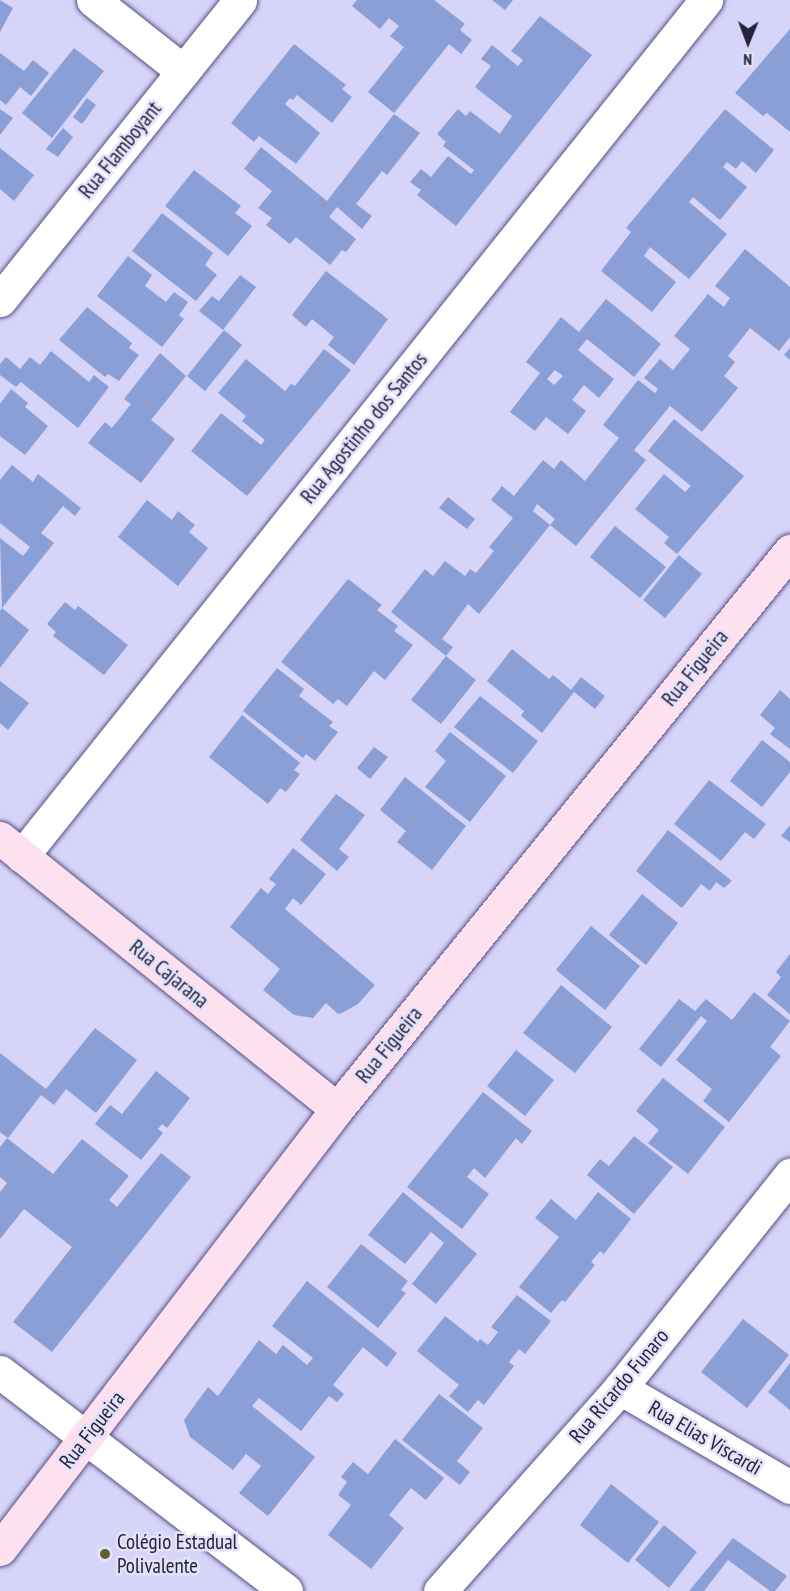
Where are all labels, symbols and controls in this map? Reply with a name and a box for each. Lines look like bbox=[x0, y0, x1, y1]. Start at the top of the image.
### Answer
north arrow bbox=[718, 12, 778, 72]
text: N bbox=[743, 50, 752, 70]
street label: Rua Flamboyant bbox=[73, 97, 167, 203]
street label: Rua Agostinho dos Santos bbox=[295, 347, 433, 509]
street label: Rua Figueira bbox=[657, 625, 733, 711]
street label: Rua Cajarana bbox=[124, 934, 214, 1014]
street label: Rua Figueira bbox=[351, 1002, 427, 1088]
street label: Rua Ricardo Funaro bbox=[564, 1324, 674, 1448]
street label: Rua Figueira bbox=[54, 1386, 130, 1474]
street label: Rua Elias Viscardi bbox=[644, 1395, 766, 1481]
place label: Colégio Estadual Polivalente bbox=[117, 1529, 237, 1579]
marker: Colégio Estadual Polivalente bbox=[98, 1547, 112, 1561]

